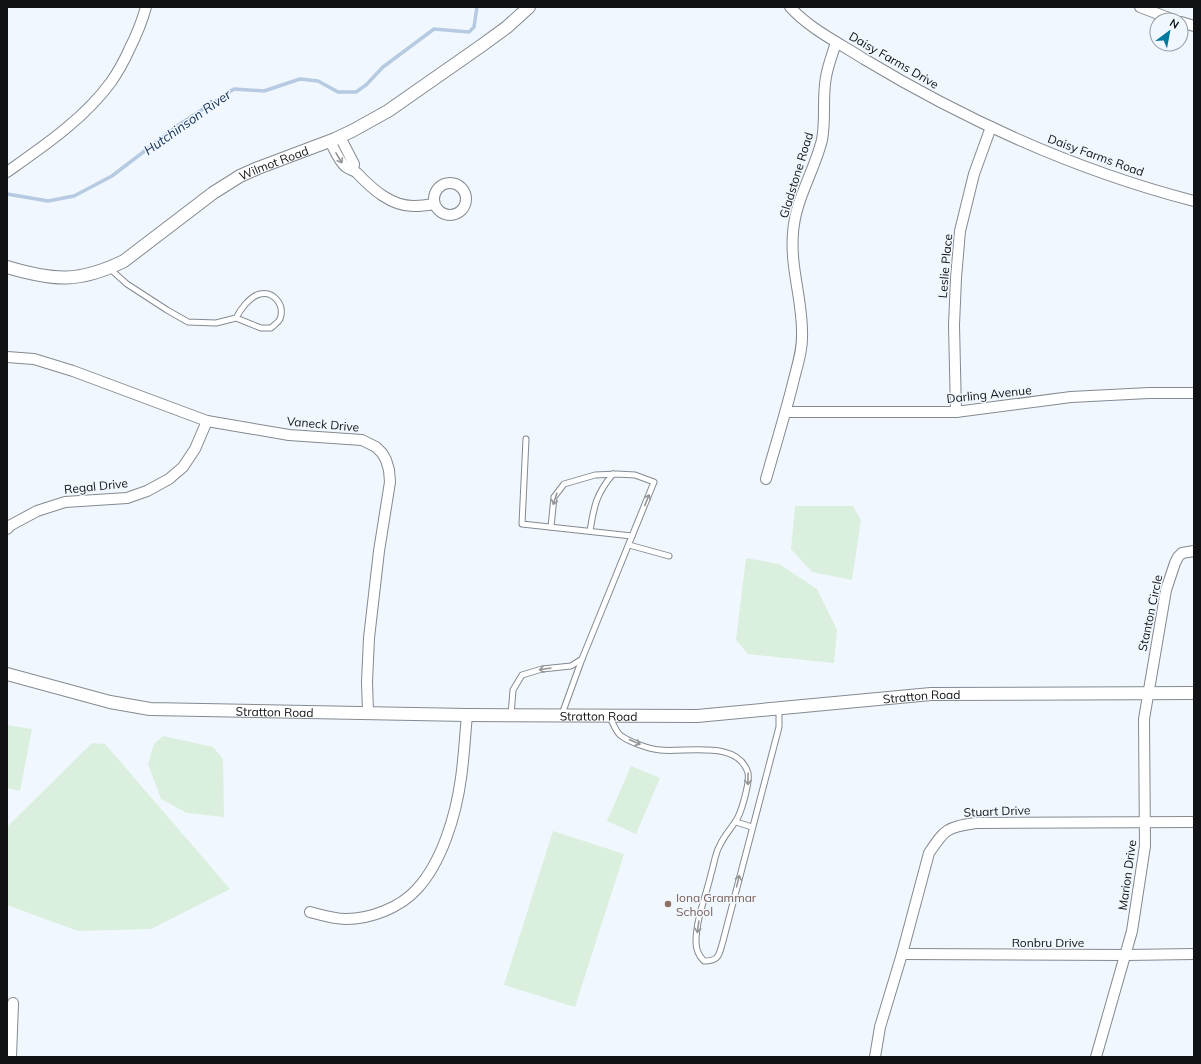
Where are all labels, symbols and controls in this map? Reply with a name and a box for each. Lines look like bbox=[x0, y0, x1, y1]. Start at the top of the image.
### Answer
north arrow bbox=[1149, 12, 1189, 52]
text: N bbox=[1167, 15, 1182, 32]
street label: Daisy Farms Drive bbox=[847, 28, 941, 92]
water label: Hutchinson River bbox=[141, 85, 235, 158]
street label: Gladstone Road bbox=[776, 130, 816, 220]
street label: Daisy Farms Road bbox=[1046, 131, 1146, 179]
street label: Wilmot Road bbox=[237, 142, 310, 183]
one-way arrow bbox=[336, 152, 344, 164]
street label: Leslie Place bbox=[935, 233, 955, 299]
street label: Darling Avenue bbox=[946, 382, 1032, 406]
street label: Vaneck Drive bbox=[286, 413, 360, 435]
street label: Regal Drive bbox=[63, 475, 129, 497]
one-way arrow bbox=[550, 492, 558, 504]
one-way arrow bbox=[643, 495, 651, 507]
street label: Stanton Circle bbox=[1135, 573, 1165, 653]
one-way arrow bbox=[539, 665, 552, 673]
street label: Stratton Road bbox=[882, 686, 961, 706]
street label: Stratton Road bbox=[236, 703, 314, 720]
street label: Stratton Road bbox=[560, 708, 638, 723]
one-way arrow bbox=[629, 739, 641, 747]
one-way arrow bbox=[744, 773, 752, 786]
street label: Stuart Drive bbox=[963, 802, 1031, 820]
street label: Marion Drive bbox=[1115, 839, 1139, 911]
one-way arrow bbox=[735, 875, 743, 888]
place label: Iona Grammar School bbox=[676, 890, 757, 919]
marker: Iona Grammar School bbox=[663, 899, 673, 909]
one-way arrow bbox=[694, 920, 702, 933]
street label: Ronbru Drive bbox=[1012, 935, 1084, 950]

